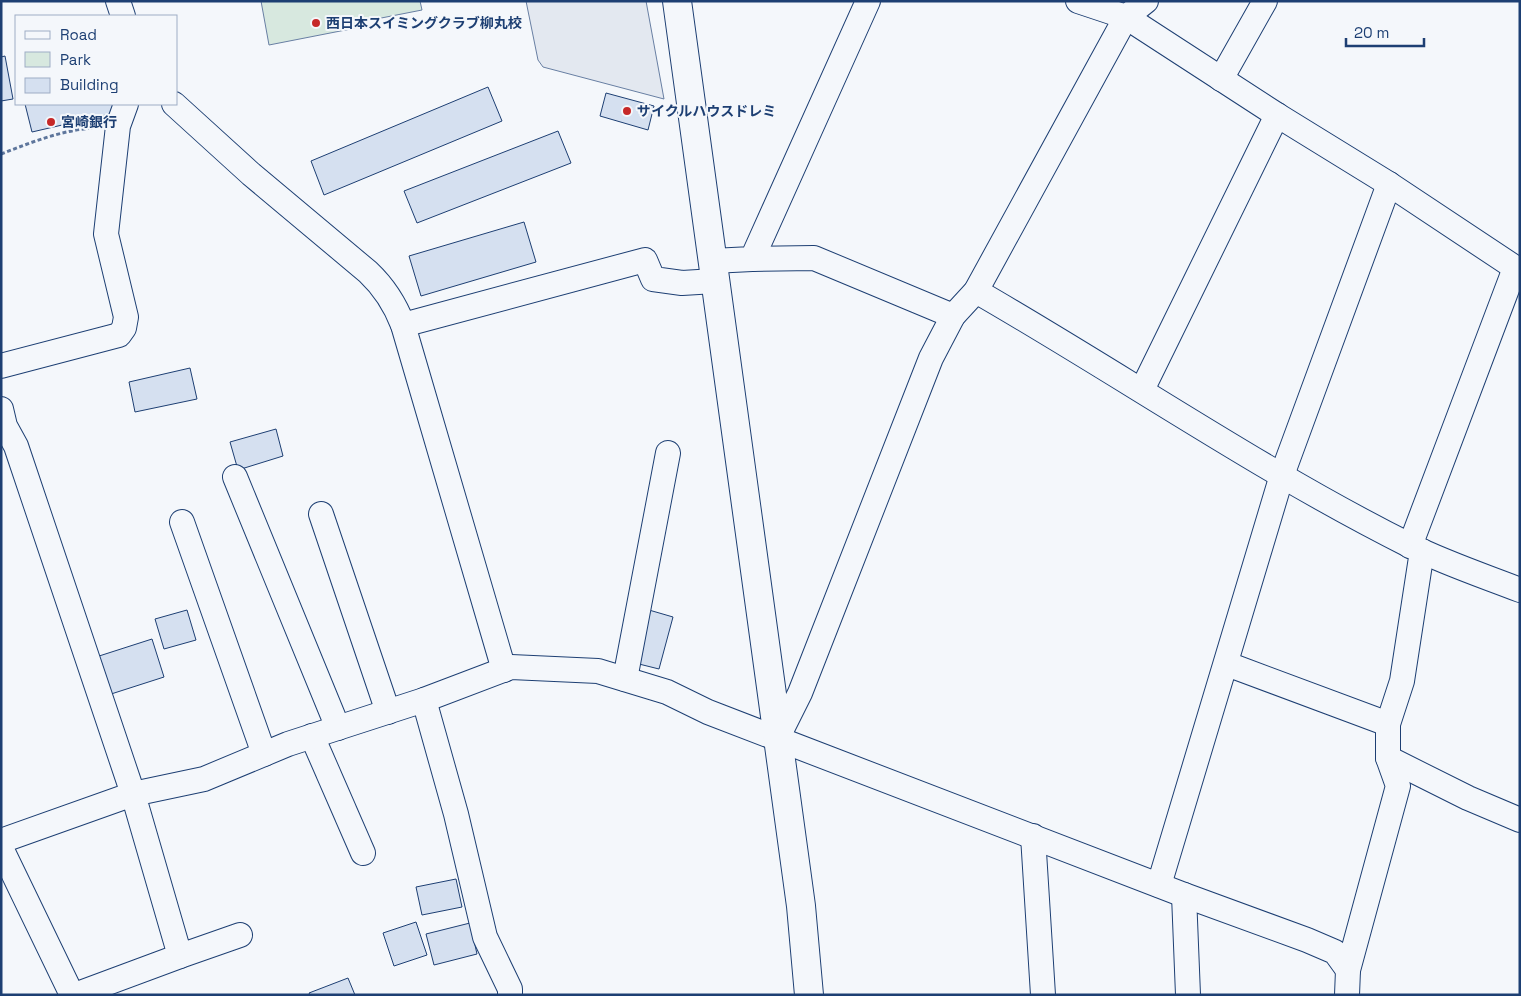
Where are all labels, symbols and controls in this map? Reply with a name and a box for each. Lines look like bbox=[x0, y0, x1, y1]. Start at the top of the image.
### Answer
place label: 西日本スイミングクラブ柳丸校 bbox=[326, 14, 522, 32]
legend bbox=[15, 15, 178, 105]
scale bar bbox=[1346, 15, 1424, 47]
marker: 西日本スイミングクラブ柳丸校 bbox=[310, 17, 322, 29]
text: 20 m bbox=[1354, 23, 1389, 42]
text: Road bbox=[60, 25, 97, 44]
text: Park bbox=[60, 50, 91, 69]
text: Building bbox=[60, 75, 119, 94]
place label: サイクルハウスドレミ bbox=[637, 102, 776, 120]
marker: サイクルハウスドレミ bbox=[621, 105, 633, 117]
place label: 宮崎銀行 bbox=[61, 113, 117, 131]
marker: 宮崎銀行 bbox=[45, 116, 57, 128]

